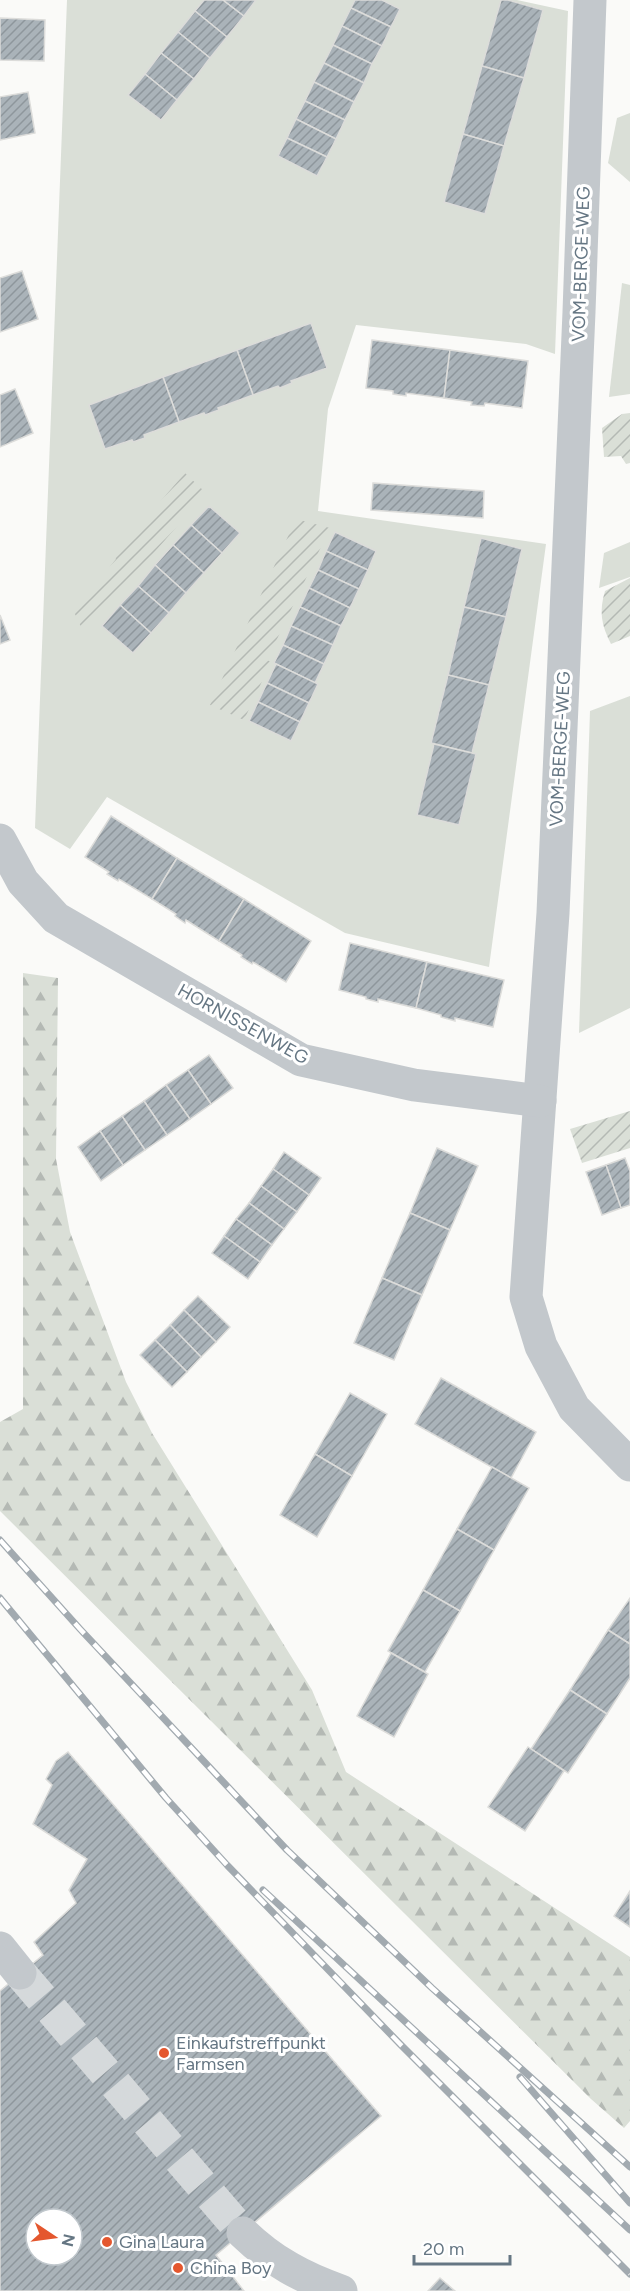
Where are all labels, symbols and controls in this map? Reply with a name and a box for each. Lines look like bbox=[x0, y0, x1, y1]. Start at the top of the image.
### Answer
street label: VOM-BERGE-WEG bbox=[567, 186, 595, 342]
street label: VOM-BERGE-WEG bbox=[545, 670, 575, 827]
street label: HORNISSENWEG bbox=[174, 979, 312, 1069]
place label: Einkaufstreffpunkt Farmsen bbox=[176, 2032, 326, 2075]
marker: Einkaufstreffpunkt Farmsen bbox=[157, 2046, 171, 2060]
north arrow bbox=[24, 2207, 84, 2267]
scale bar bbox=[414, 2228, 510, 2266]
place label: Gina Laura bbox=[119, 2231, 204, 2253]
text: N bbox=[57, 2232, 79, 2248]
marker: Gina Laura bbox=[100, 2235, 114, 2249]
text: 20 m bbox=[423, 2238, 464, 2260]
place label: China Boy bbox=[190, 2257, 272, 2279]
marker: China Boy bbox=[171, 2261, 185, 2275]

